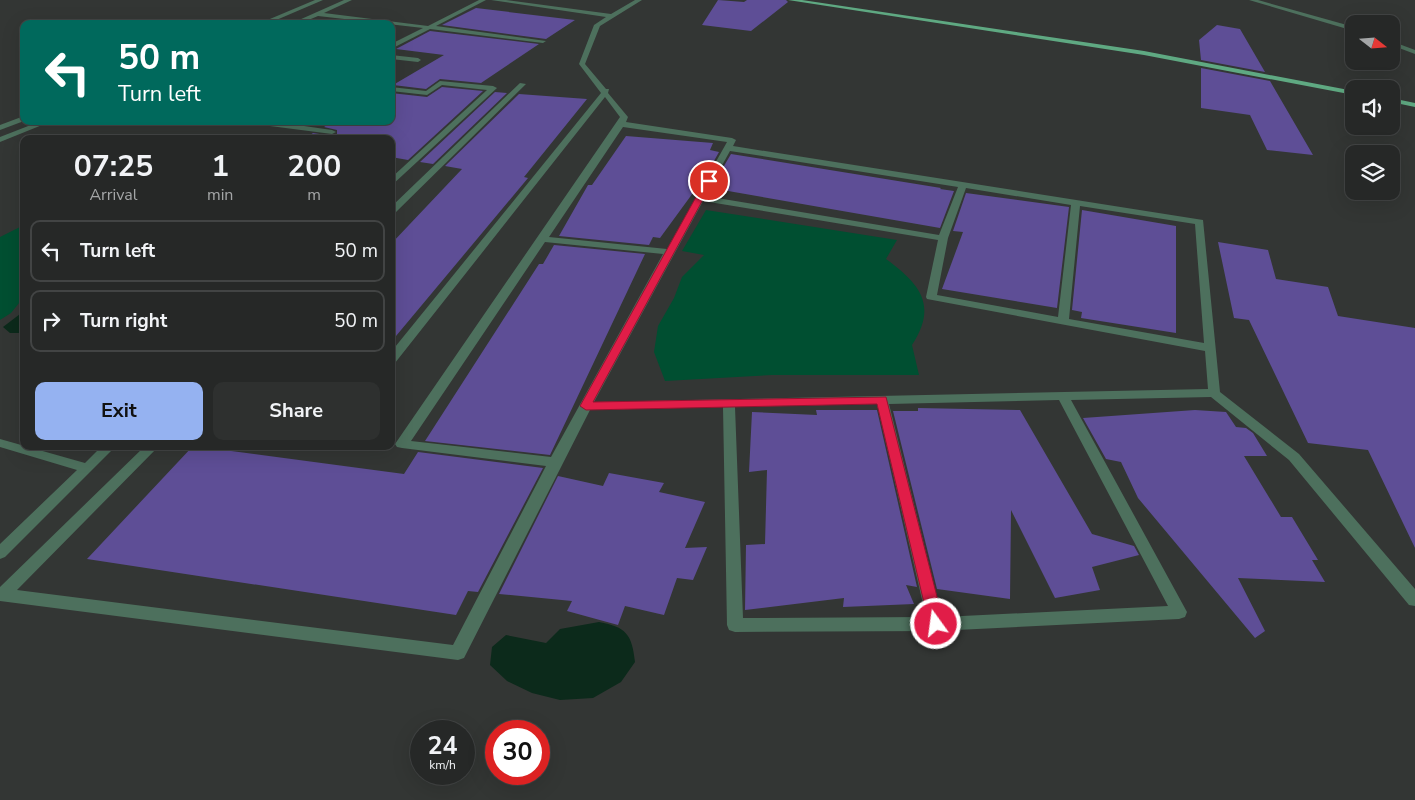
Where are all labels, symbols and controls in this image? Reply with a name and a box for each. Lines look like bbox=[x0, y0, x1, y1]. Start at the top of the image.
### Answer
north arrow bbox=[1345, 15, 1400, 70]
map controls bbox=[1345, 15, 1400, 200]
text: 50 m bbox=[118, 34, 200, 81]
icon: left bbox=[35, 40, 100, 105]
text: Turn left bbox=[118, 79, 201, 109]
button: sound bbox=[1345, 80, 1400, 135]
button: layers bbox=[1345, 145, 1400, 200]
text: 07:25 bbox=[74, 146, 153, 187]
text: 1 bbox=[211, 146, 229, 187]
text: 200 bbox=[287, 146, 341, 187]
pin bbox=[688, 160, 730, 202]
icon: arrive bbox=[695, 167, 723, 195]
text: Arrival bbox=[89, 184, 138, 206]
text: min bbox=[207, 184, 233, 206]
text: m bbox=[307, 184, 321, 206]
icon: left bbox=[37, 237, 65, 265]
text: Turn left bbox=[80, 238, 155, 264]
text: 50 m bbox=[334, 238, 378, 264]
icon: right bbox=[37, 307, 65, 335]
text: Turn right bbox=[80, 308, 167, 334]
text: 50 m bbox=[334, 308, 378, 334]
button: Exit bbox=[35, 382, 203, 440]
button: Share bbox=[213, 382, 380, 440]
position arrow bbox=[909, 597, 961, 649]
speed limit sign: 30 bbox=[485, 720, 550, 785]
text: 24 bbox=[427, 729, 458, 763]
text: km/h bbox=[429, 757, 456, 773]

